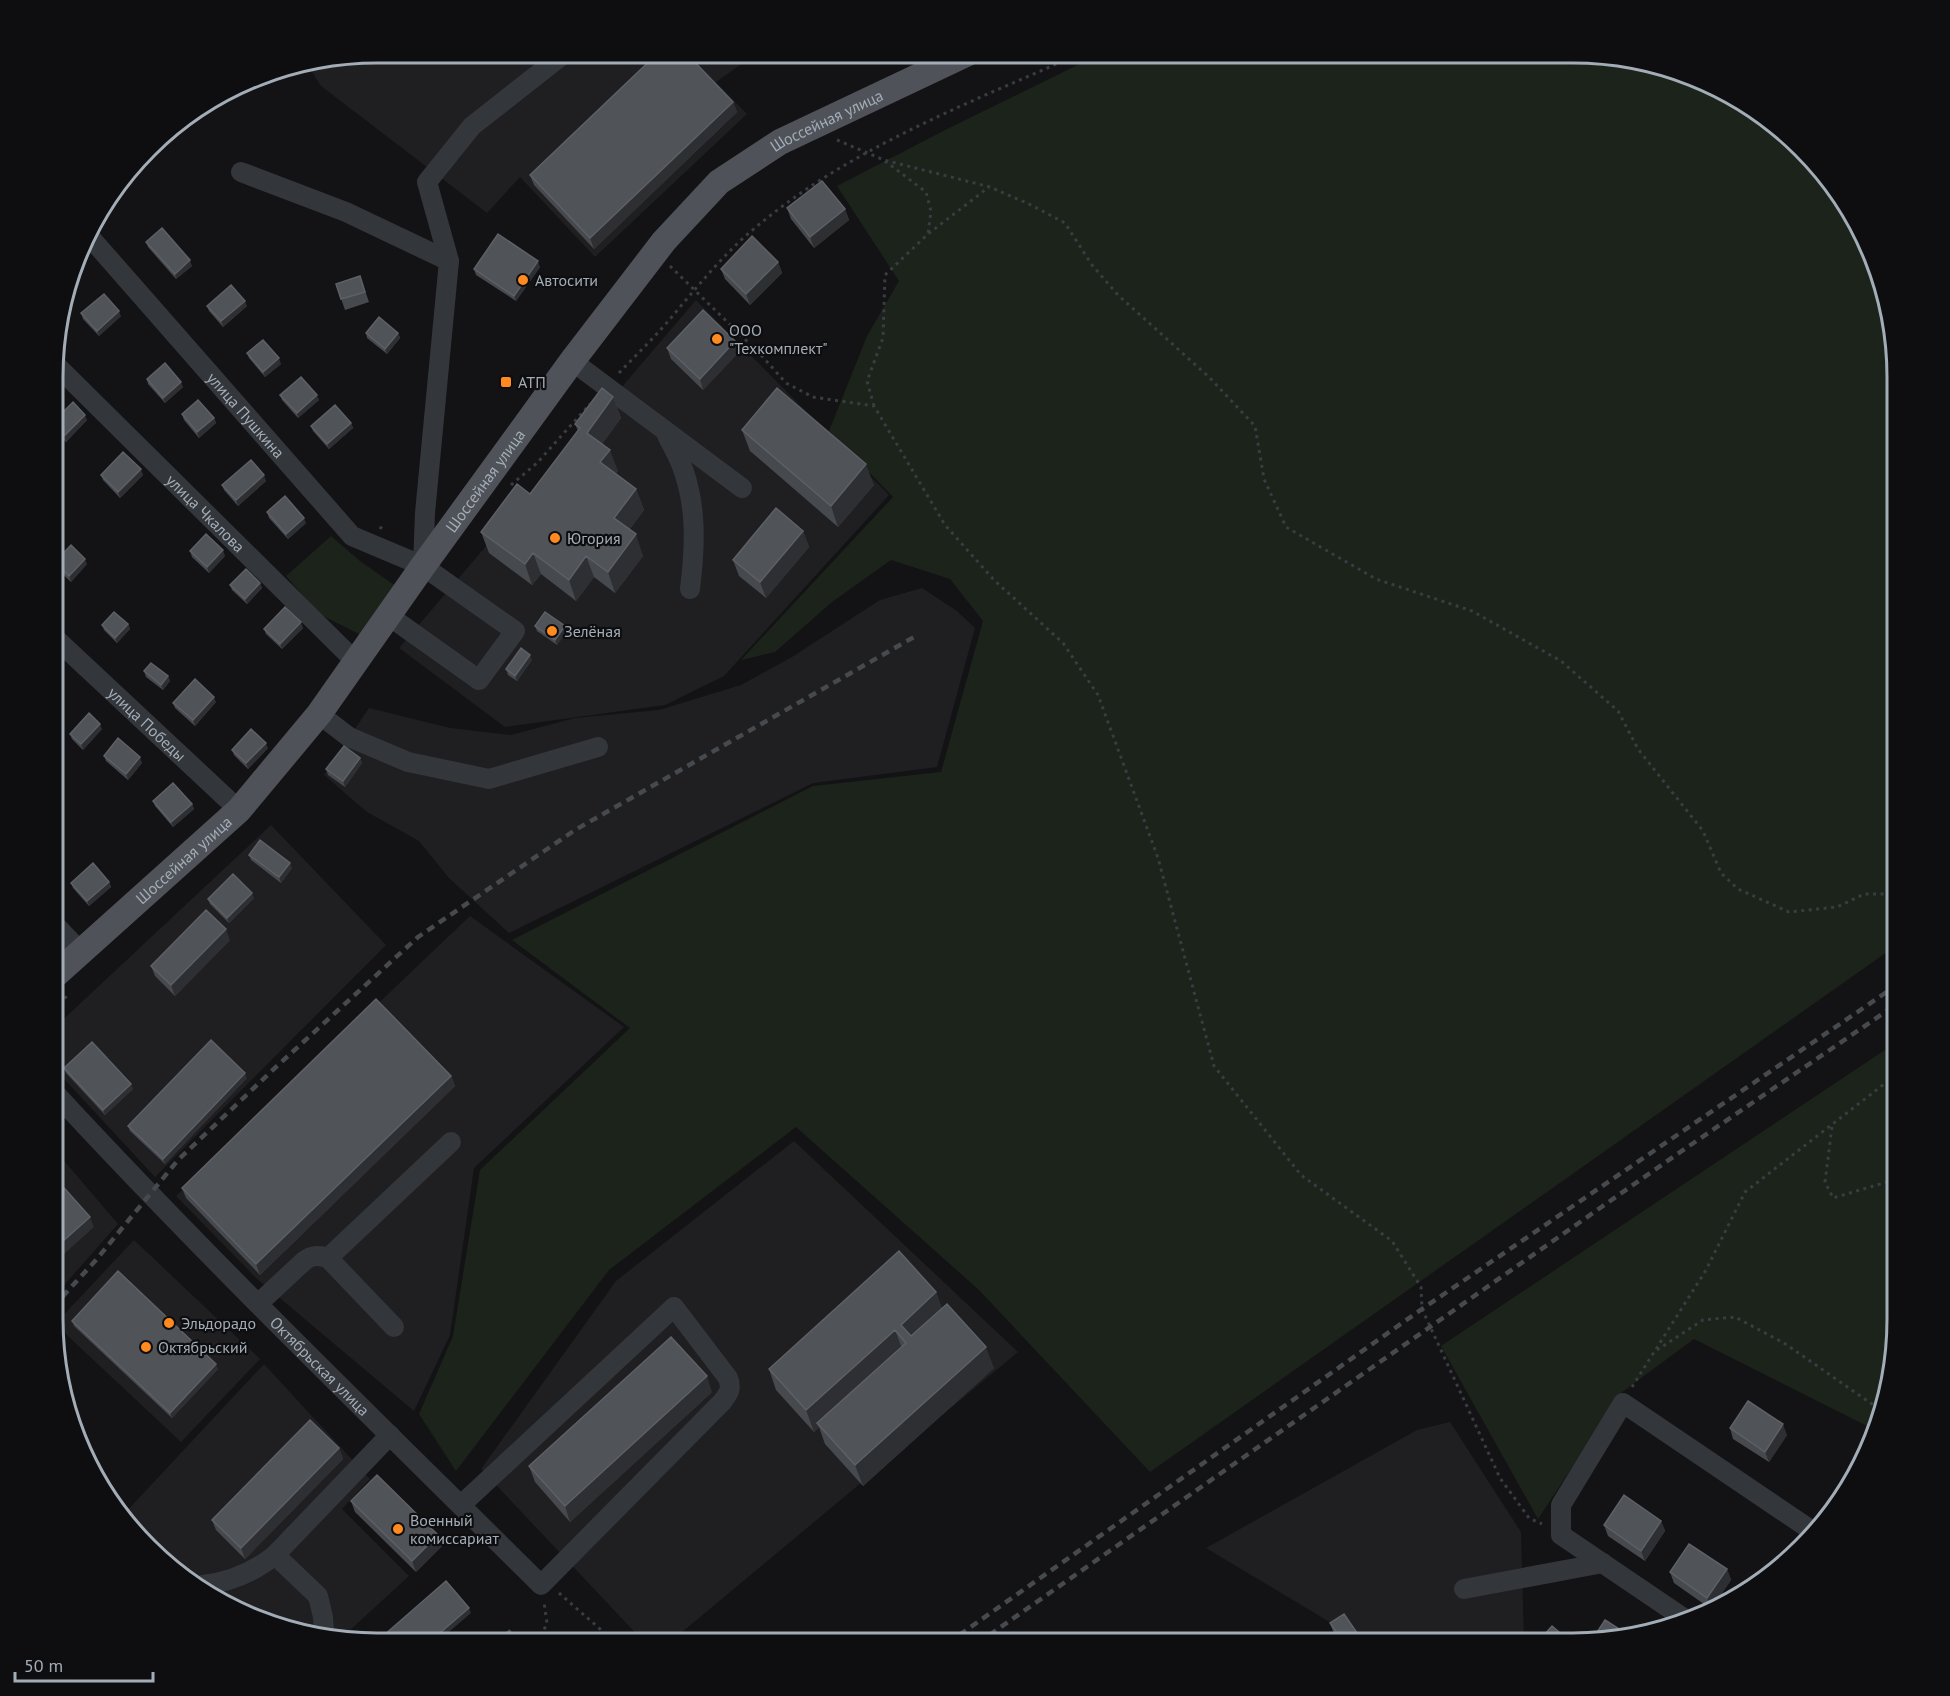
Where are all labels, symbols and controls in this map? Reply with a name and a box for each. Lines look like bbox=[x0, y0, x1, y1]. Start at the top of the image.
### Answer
street label: Шоссейная улица bbox=[766, 85, 886, 156]
place label: Автосити bbox=[535, 270, 598, 290]
marker: Автосити bbox=[516, 273, 530, 287]
place label: ООО "Техкомплект" bbox=[729, 320, 828, 358]
marker: ООО "Техкомплект" bbox=[710, 332, 724, 346]
street label: улица Пушкина bbox=[203, 368, 289, 462]
place label: АТП bbox=[518, 372, 546, 392]
marker: АТП bbox=[499, 375, 513, 389]
street label: Шоссейная улица bbox=[441, 425, 529, 536]
street label: улица Чкалова bbox=[162, 470, 249, 556]
place label: Югория bbox=[567, 528, 621, 548]
marker: Югория bbox=[548, 531, 562, 545]
place label: Зелёная bbox=[564, 621, 621, 641]
marker: Зелёная bbox=[545, 624, 559, 638]
street label: улица Победы bbox=[104, 683, 190, 765]
street label: Шоссейная улица bbox=[131, 811, 236, 908]
street label: Октябрьская улица bbox=[266, 1312, 374, 1420]
place label: Эльдорадо bbox=[181, 1313, 256, 1333]
marker: Эльдорадо bbox=[162, 1316, 176, 1330]
place label: Октябрьский bbox=[158, 1337, 247, 1357]
marker: Октябрьский bbox=[139, 1340, 153, 1354]
place label: Военный комиссариат bbox=[410, 1510, 499, 1548]
marker: Военный комиссариат bbox=[391, 1522, 405, 1536]
scale bar bbox=[15, 1645, 153, 1683]
text: 50 m bbox=[24, 1654, 63, 1677]

